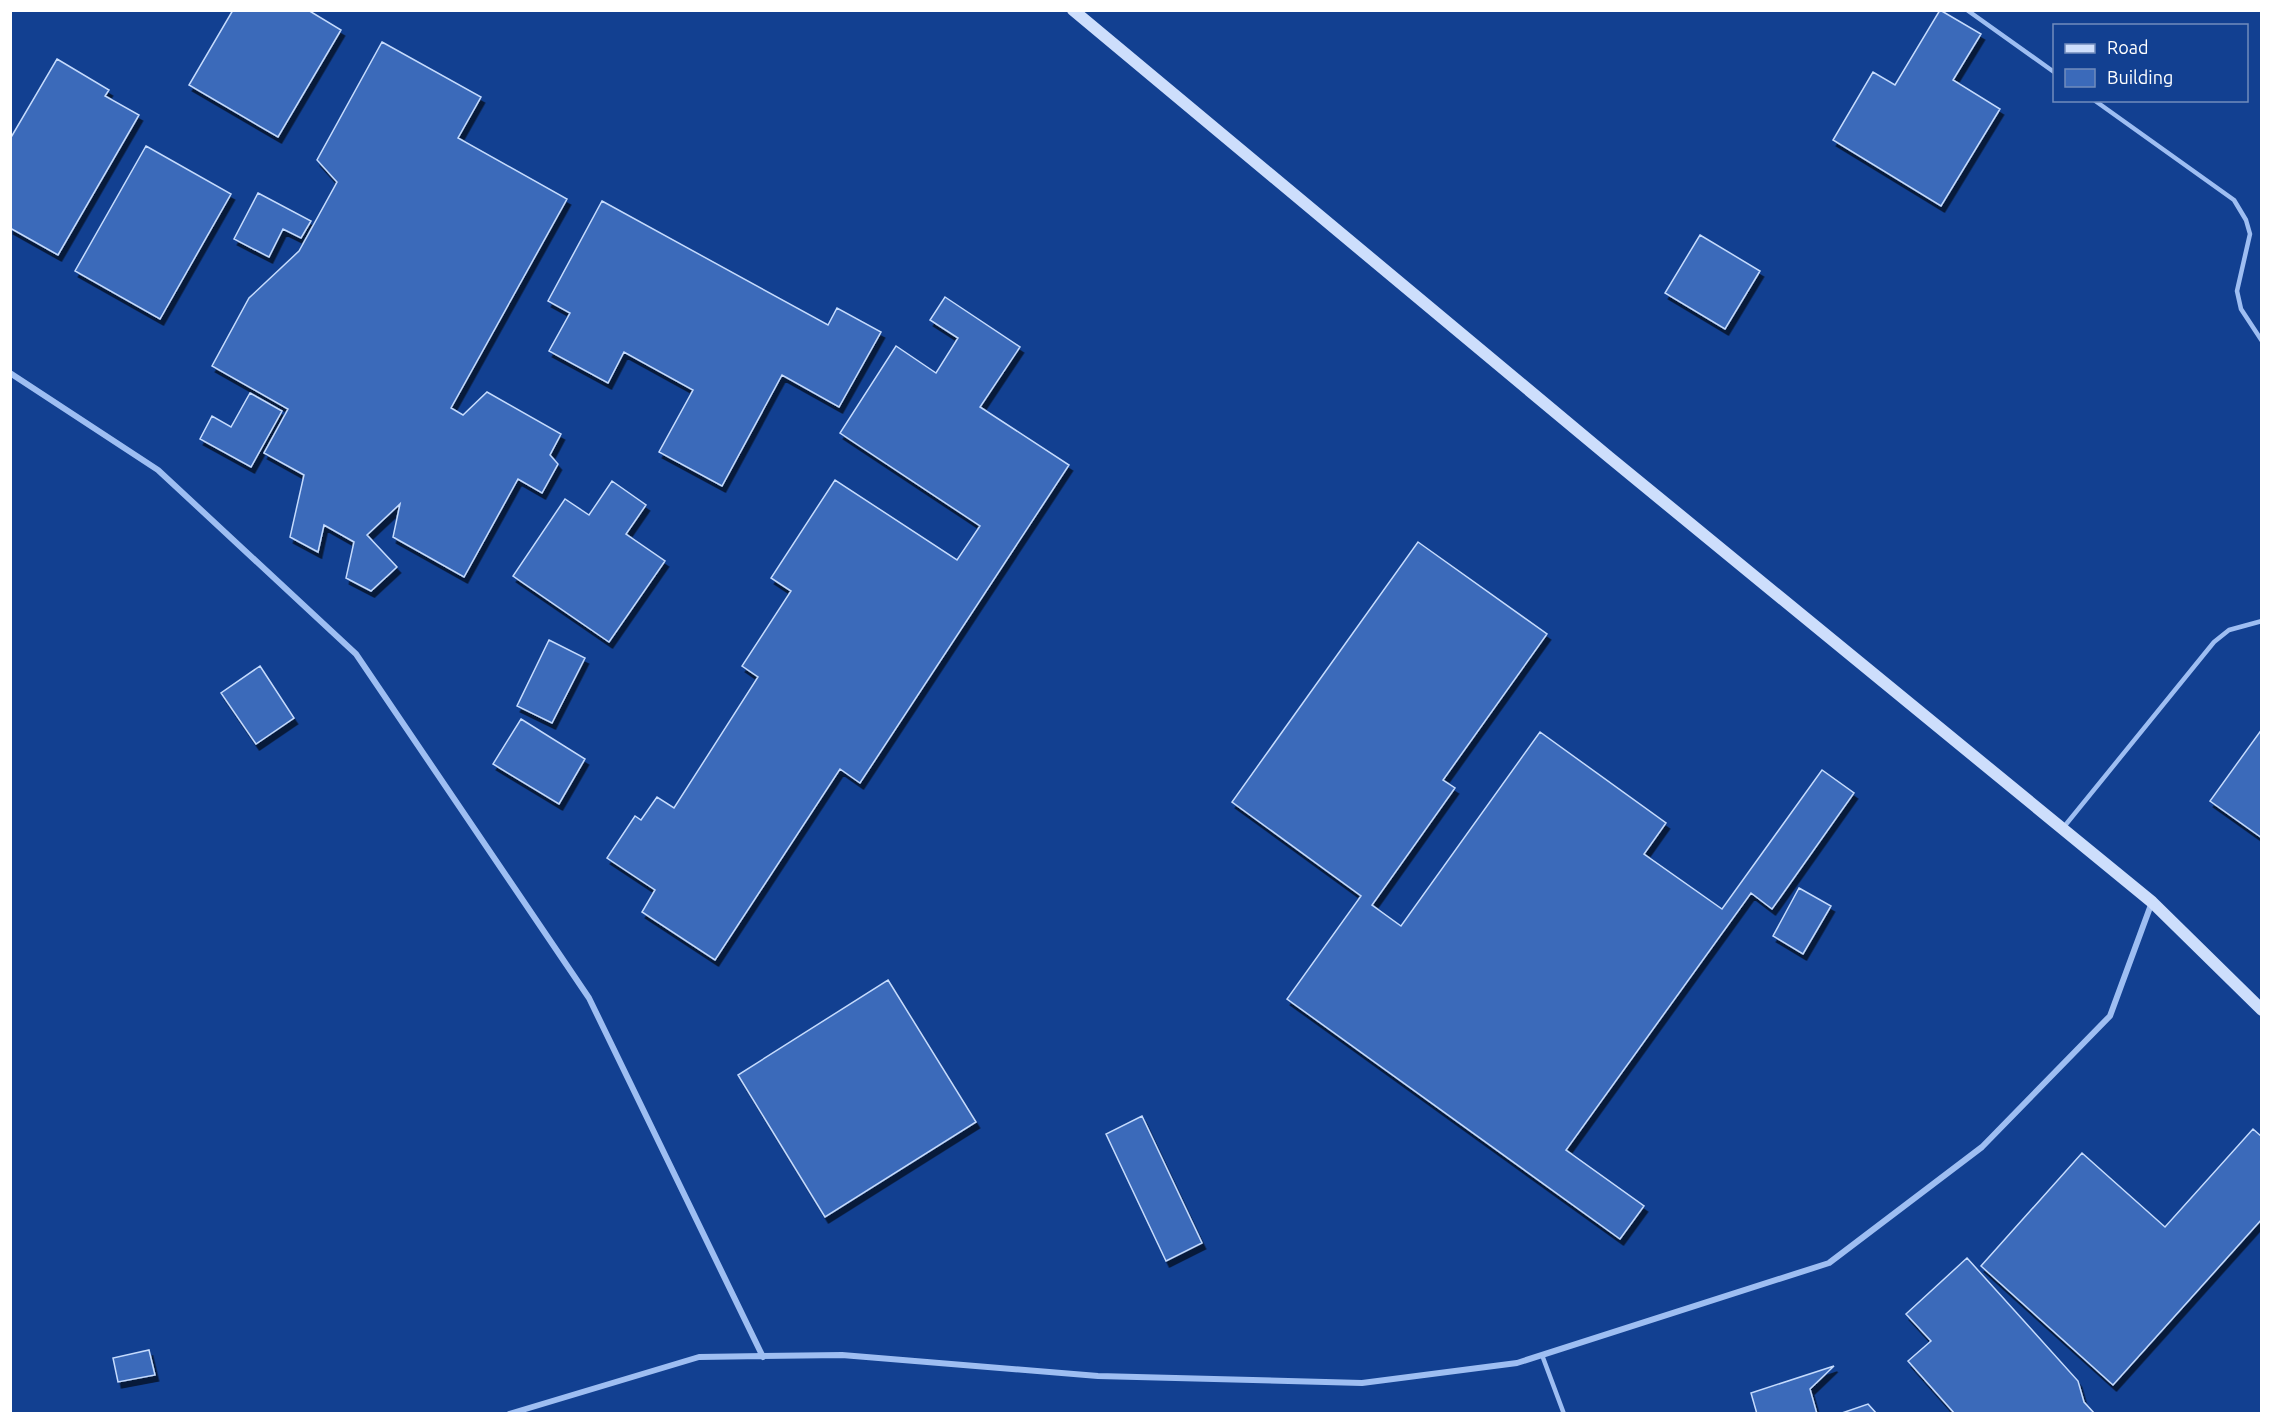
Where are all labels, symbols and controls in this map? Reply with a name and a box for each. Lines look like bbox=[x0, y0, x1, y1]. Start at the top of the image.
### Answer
legend bbox=[2053, 24, 2248, 102]
text: Road bbox=[2107, 37, 2149, 57]
text: Building bbox=[2107, 67, 2173, 87]

